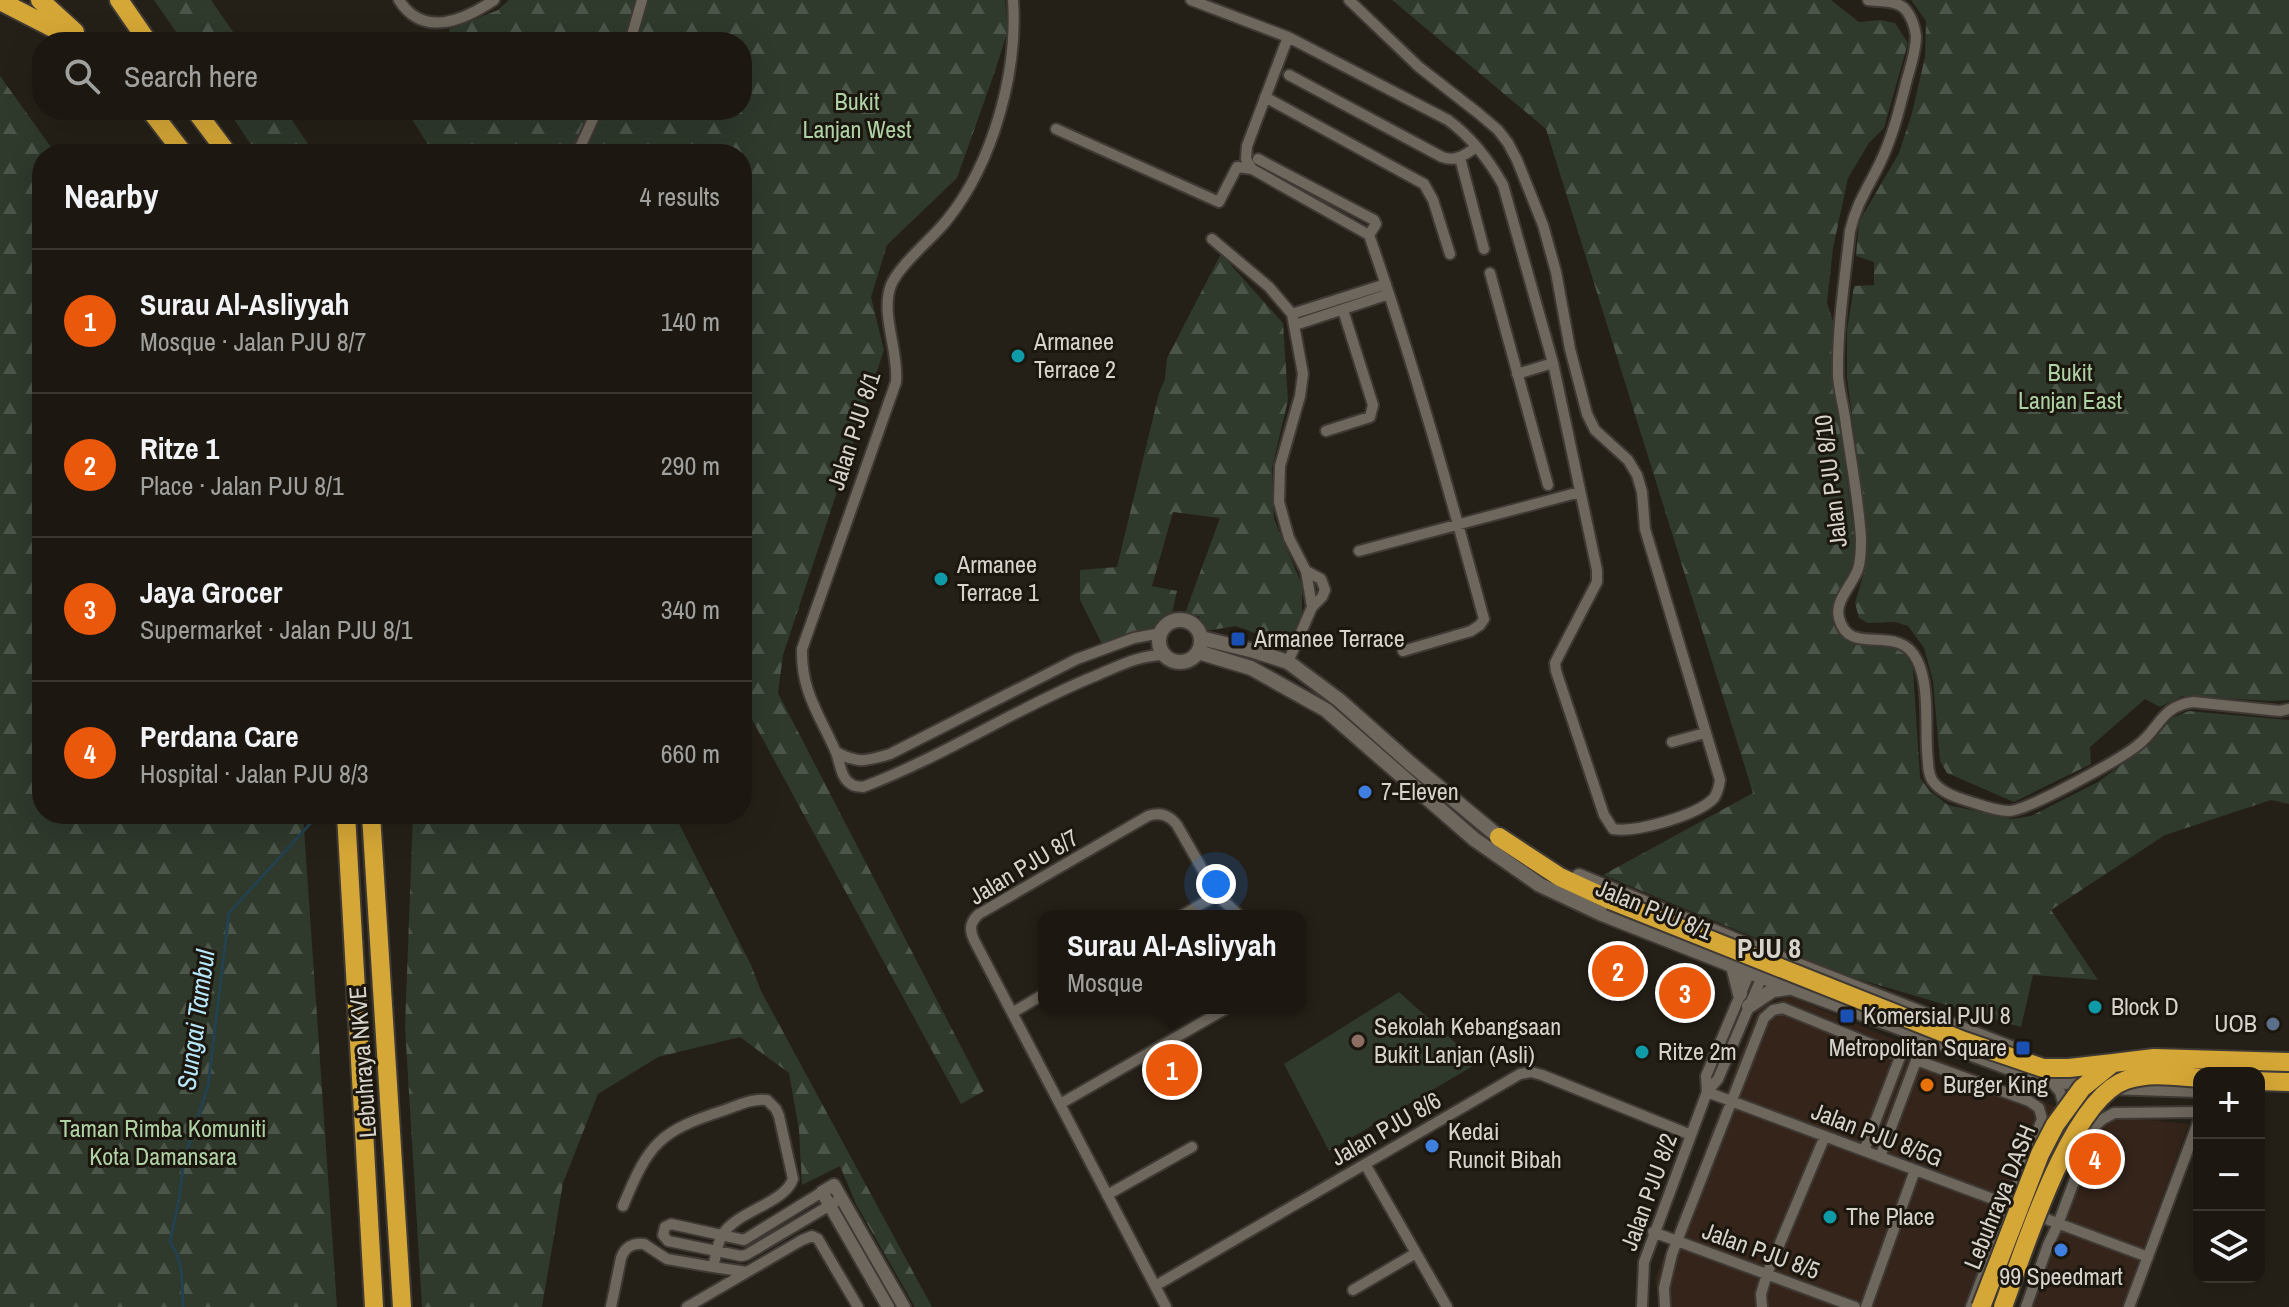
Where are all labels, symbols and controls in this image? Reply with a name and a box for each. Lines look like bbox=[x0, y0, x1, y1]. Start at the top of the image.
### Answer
search box bbox=[32, 32, 752, 120]
icon: search bbox=[60, 54, 104, 98]
text: Search here bbox=[124, 56, 258, 96]
park label: Bukit Lanjan West bbox=[802, 85, 912, 145]
text: Nearby bbox=[64, 173, 159, 219]
text: 4 results bbox=[639, 179, 720, 214]
text: Surau Al-Asliyyah bbox=[140, 284, 350, 324]
text: 1 bbox=[84, 304, 96, 339]
text: 140 m bbox=[661, 304, 720, 339]
text: Mosque · Jalan PJU 8/7 bbox=[140, 324, 366, 359]
place label: Armanee Terrace 2 bbox=[1033, 325, 1116, 385]
marker: Armanee Terrace 2 bbox=[1009, 347, 1027, 365]
park label: Bukit Lanjan East bbox=[2018, 356, 2122, 416]
street label: Jalan PJU 8/1 bbox=[819, 367, 887, 494]
street label: Jalan PJU 8/10 bbox=[1806, 413, 1854, 549]
text: Ritze 1 bbox=[140, 428, 219, 468]
text: 2 bbox=[84, 448, 96, 483]
text: 290 m bbox=[661, 448, 720, 483]
text: Place · Jalan PJU 8/1 bbox=[140, 468, 344, 503]
place label: Armanee Terrace 1 bbox=[956, 548, 1039, 608]
marker: Armanee Terrace 1 bbox=[932, 570, 950, 588]
text: Jaya Grocer bbox=[140, 572, 282, 612]
text: 3 bbox=[84, 592, 96, 627]
text: 340 m bbox=[661, 592, 720, 627]
text: Supermarket · Jalan PJU 8/1 bbox=[140, 612, 413, 647]
place label: Armanee Terrace bbox=[1253, 622, 1405, 654]
marker: Armanee Terrace bbox=[1229, 630, 1247, 648]
text: Perdana Care bbox=[140, 716, 299, 756]
text: 4 bbox=[84, 736, 96, 771]
text: 660 m bbox=[661, 736, 720, 771]
text: Hospital · Jalan PJU 8/3 bbox=[140, 756, 369, 791]
place label: 7-Eleven bbox=[1381, 775, 1459, 807]
marker: 7-Eleven bbox=[1356, 783, 1374, 801]
street label: Jalan PJU 8/7 bbox=[963, 821, 1084, 911]
your location bbox=[1196, 864, 1236, 904]
street label: Jalan PJU 8/1 bbox=[1592, 871, 1717, 947]
popup bbox=[1038, 910, 1306, 1014]
text: Surau Al-Asliyyah bbox=[1067, 925, 1277, 965]
district label: PJU 8 bbox=[1737, 929, 1801, 967]
pin: 2 bbox=[1592, 941, 1644, 1001]
water label: Sungai Tambul bbox=[168, 946, 223, 1092]
pin: 3 bbox=[1659, 963, 1711, 1023]
text: Mosque bbox=[1067, 965, 1143, 1000]
street label: Lebuhraya NKVE bbox=[341, 985, 383, 1139]
place label: Block D bbox=[2111, 990, 2179, 1022]
marker: Block D bbox=[2086, 998, 2104, 1016]
place label: Komersial PJU 8 bbox=[1863, 999, 2011, 1031]
marker: Komersial PJU 8 bbox=[1838, 1007, 1856, 1025]
place label: UOB bbox=[2214, 1007, 2257, 1039]
place label: Sekolah Kebangsaan Bukit Lanjan (Asli) bbox=[1374, 1010, 1561, 1070]
marker: UOB bbox=[2264, 1015, 2282, 1033]
place label: Metropolitan Square bbox=[1829, 1031, 2007, 1063]
marker: Sekolah Kebangsaan Bukit Lanjan (Asli) bbox=[1349, 1032, 1367, 1050]
place label: Ritze 2m bbox=[1658, 1035, 1737, 1067]
marker: Metropolitan Square bbox=[2014, 1039, 2032, 1057]
pin: 1 bbox=[1146, 1040, 1198, 1100]
marker: Ritze 2m bbox=[1633, 1043, 1651, 1061]
map controls bbox=[2193, 1067, 2265, 1283]
button: + bbox=[2193, 1067, 2265, 1139]
place label: Burger King bbox=[1943, 1068, 2048, 1100]
marker: Burger King bbox=[1918, 1076, 1936, 1094]
street label: Jalan PJU 8/6 bbox=[1324, 1084, 1447, 1173]
street label: Jalan PJU 8/5G bbox=[1807, 1094, 1947, 1174]
park label: Taman Rimba Komuniti Kota Damansara bbox=[59, 1112, 267, 1172]
place label: Kedai Runcit Bibah bbox=[1448, 1115, 1562, 1175]
street label: Lebuhraya DASH bbox=[1956, 1120, 2043, 1274]
street label: Jalan PJU 8/2 bbox=[1612, 1129, 1684, 1255]
pin: 4 bbox=[2069, 1129, 2121, 1189]
marker: Kedai Runcit Bibah bbox=[1423, 1137, 1441, 1155]
button: − bbox=[2193, 1139, 2265, 1211]
place label: The Place bbox=[1846, 1200, 1935, 1232]
marker: The Place bbox=[1821, 1208, 1839, 1226]
button: layers bbox=[2193, 1211, 2265, 1283]
street label: Jalan PJU 8/5 bbox=[1698, 1214, 1824, 1286]
marker: 99 Speedmart bbox=[2052, 1241, 2070, 1259]
place label: 99 Speedmart bbox=[1999, 1260, 2123, 1292]

